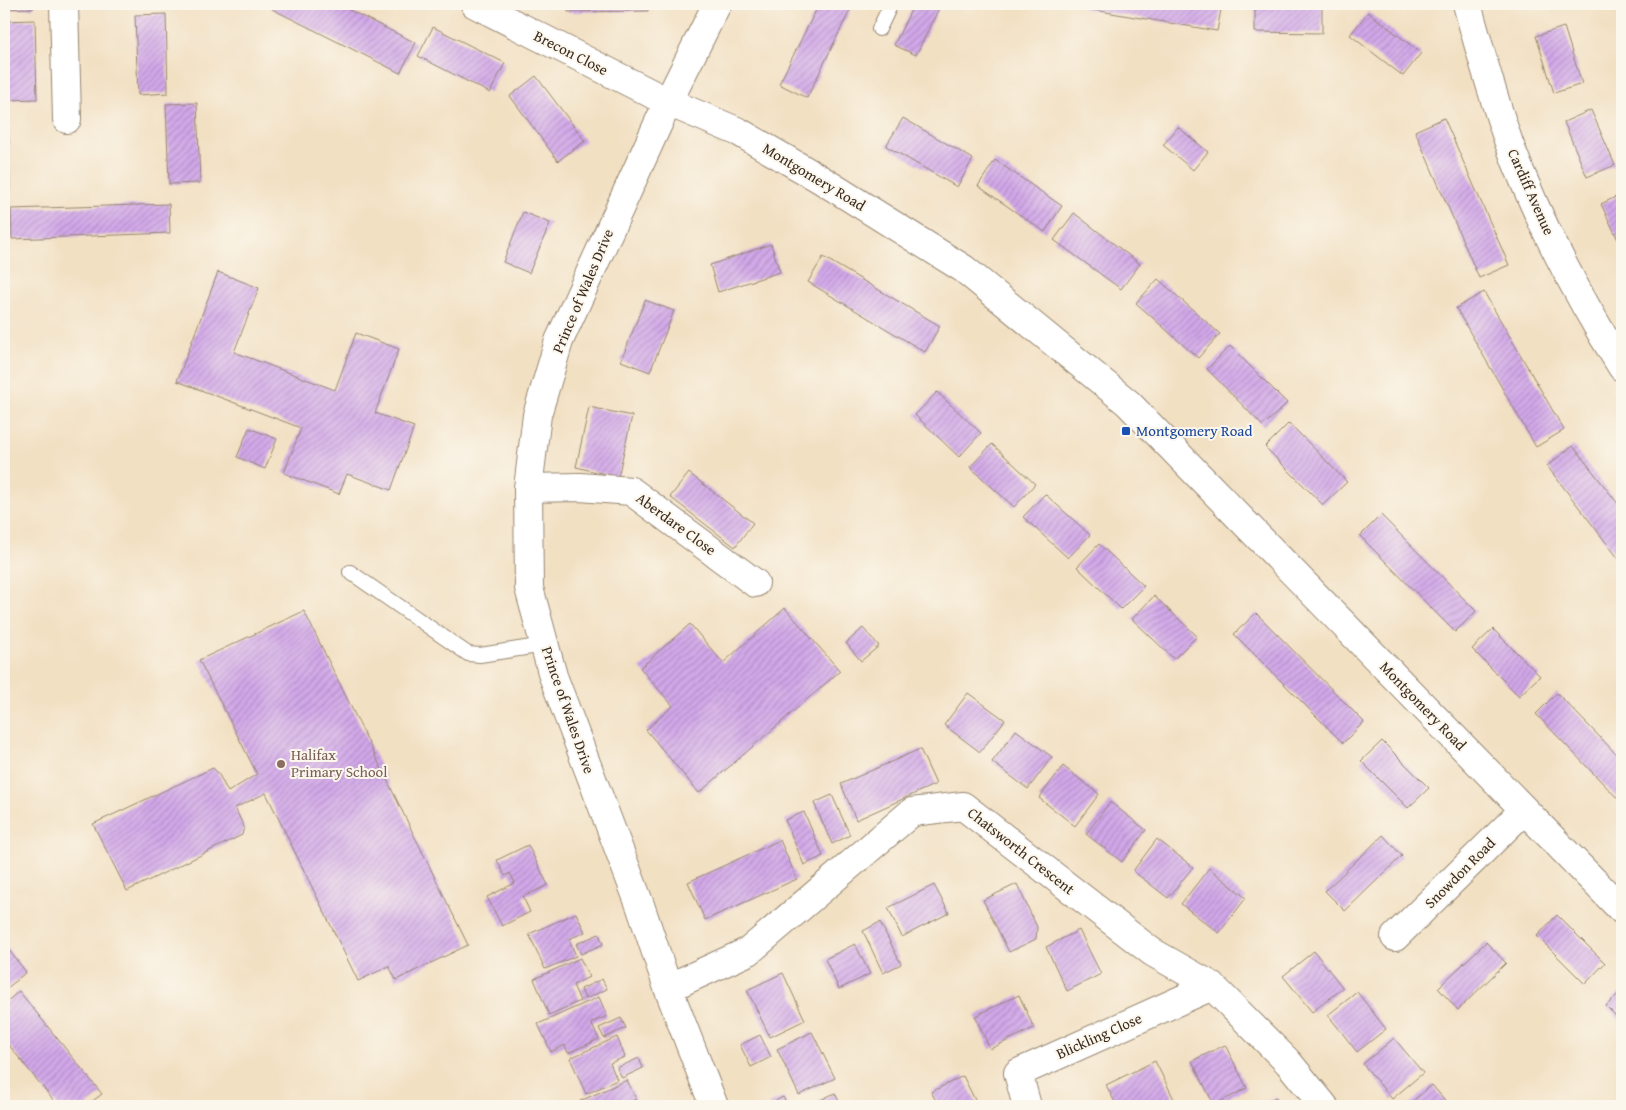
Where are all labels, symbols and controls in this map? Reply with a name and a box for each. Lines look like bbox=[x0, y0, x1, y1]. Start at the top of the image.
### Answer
street label: Brecon Close bbox=[531, 25, 612, 80]
street label: Montgomery Road bbox=[759, 138, 870, 216]
street label: Cardiff Avenue bbox=[1503, 145, 1560, 238]
street label: Prince of Wales Drive bbox=[547, 225, 618, 356]
place label: Montgomery Road bbox=[1136, 420, 1252, 441]
marker: Montgomery Road bbox=[1120, 425, 1132, 437]
street label: Aberdare Close bbox=[632, 487, 721, 560]
street label: Prince of Wales Drive bbox=[537, 644, 600, 776]
street label: Montgomery Road bbox=[1375, 656, 1471, 755]
place label: Halifax Primary School bbox=[291, 744, 387, 782]
marker: Halifax Primary School bbox=[275, 758, 287, 770]
street label: Chatsworth Crescent bbox=[963, 802, 1080, 900]
street label: Snowdon Road bbox=[1419, 832, 1500, 913]
street label: Blickling Close bbox=[1053, 1007, 1145, 1064]

